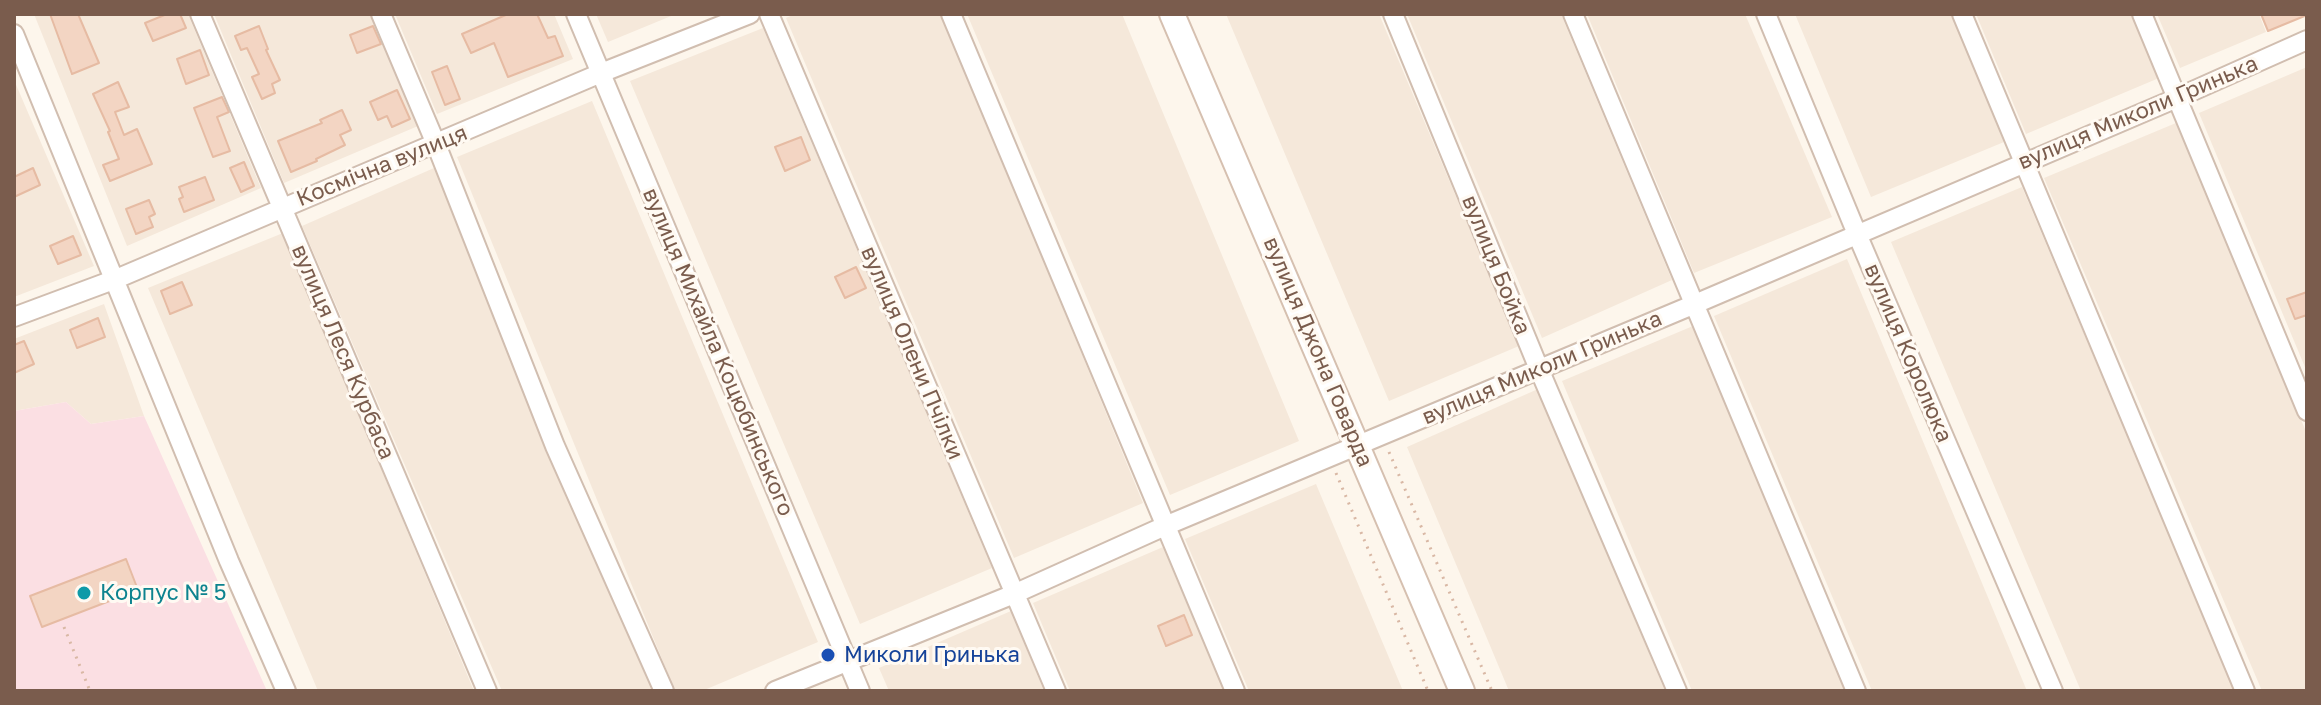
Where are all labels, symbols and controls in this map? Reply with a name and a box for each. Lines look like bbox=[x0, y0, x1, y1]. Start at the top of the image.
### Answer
street label: вулиця Миколи Гринька bbox=[2014, 50, 2262, 176]
street label: Космічна вулиця bbox=[293, 120, 471, 212]
street label: вулиця Михайла Коцюбинського bbox=[637, 184, 799, 520]
street label: вулиця Бойка bbox=[1456, 191, 1536, 339]
street label: вулиця Джона Говарда bbox=[1258, 233, 1378, 471]
street label: вулиця Леся Курбаса bbox=[286, 241, 400, 463]
street label: вулиця Олени Пчілки bbox=[855, 242, 969, 464]
street label: вулиця Королюка bbox=[1858, 260, 1958, 446]
street label: вулиця Миколи Гринька bbox=[1418, 305, 1666, 431]
place label: Корпус № 5 bbox=[100, 580, 227, 606]
marker: Корпус № 5 bbox=[75, 584, 93, 602]
place label: Миколи Гринька bbox=[844, 642, 1020, 668]
marker: Миколи Гринька bbox=[819, 646, 837, 664]

